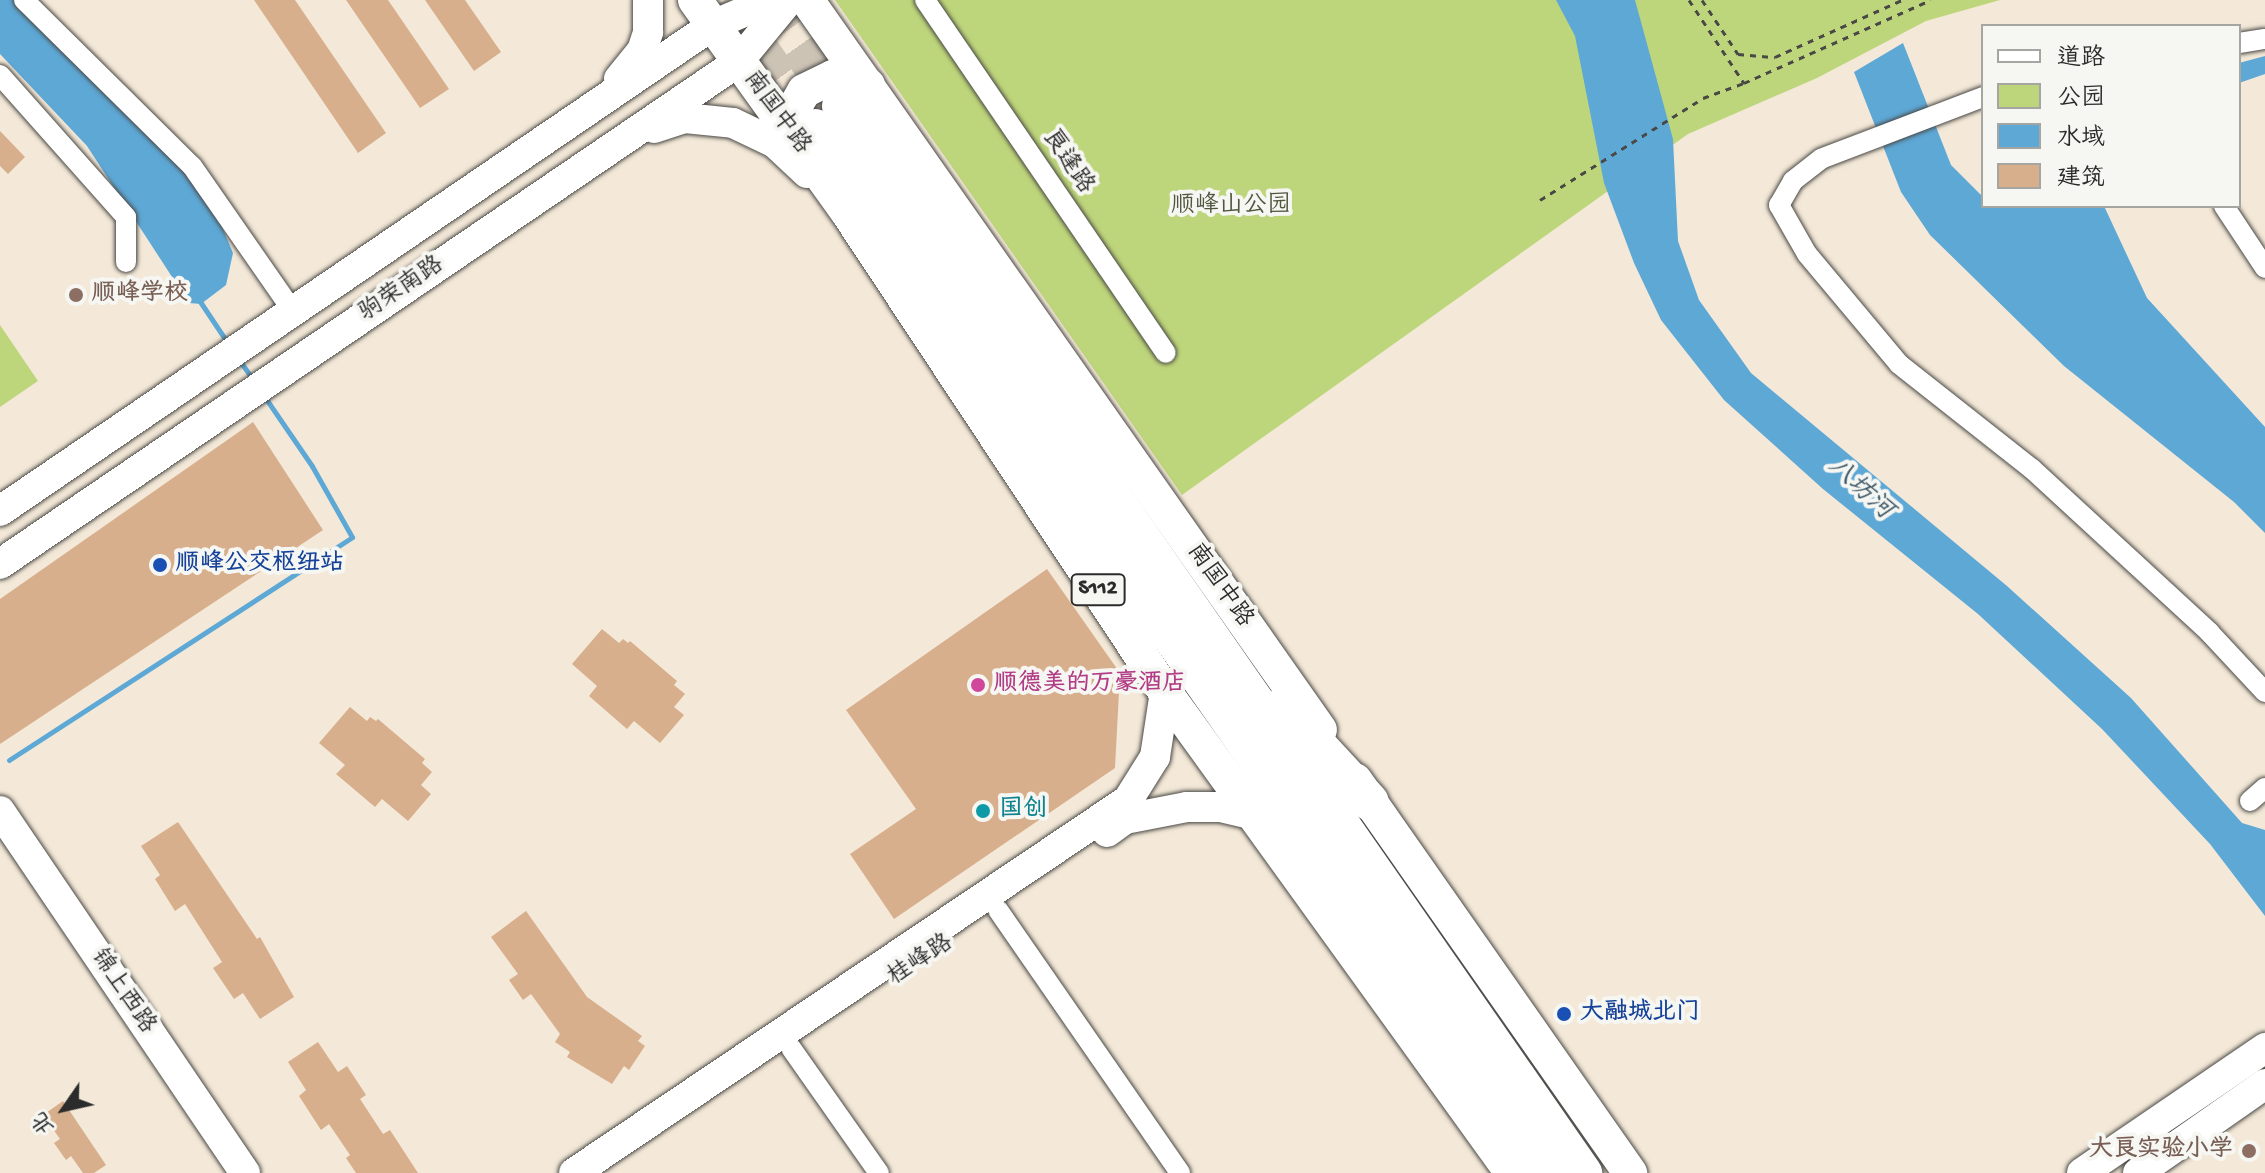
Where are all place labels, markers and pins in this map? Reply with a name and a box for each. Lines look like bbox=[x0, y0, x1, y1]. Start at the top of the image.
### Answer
place label: 顺峰学校 bbox=[92, 281, 188, 309]
marker: 顺峰学校 bbox=[67, 286, 85, 304]
place label: 顺峰公交枢纽站 bbox=[176, 551, 344, 579]
marker: 顺峰公交枢纽站 bbox=[151, 556, 169, 574]
place label: 顺德美的万豪酒店 bbox=[994, 671, 1186, 699]
marker: 顺德美的万豪酒店 bbox=[969, 676, 987, 694]
place label: 国创 bbox=[999, 797, 1047, 825]
marker: 国创 bbox=[974, 802, 992, 820]
place label: 大融城北门 bbox=[1580, 1000, 1700, 1028]
marker: 大融城北门 bbox=[1555, 1005, 1573, 1023]
place label: 大良实验小学 bbox=[2089, 1137, 2233, 1165]
marker: 大良实验小学 bbox=[2240, 1142, 2258, 1160]

